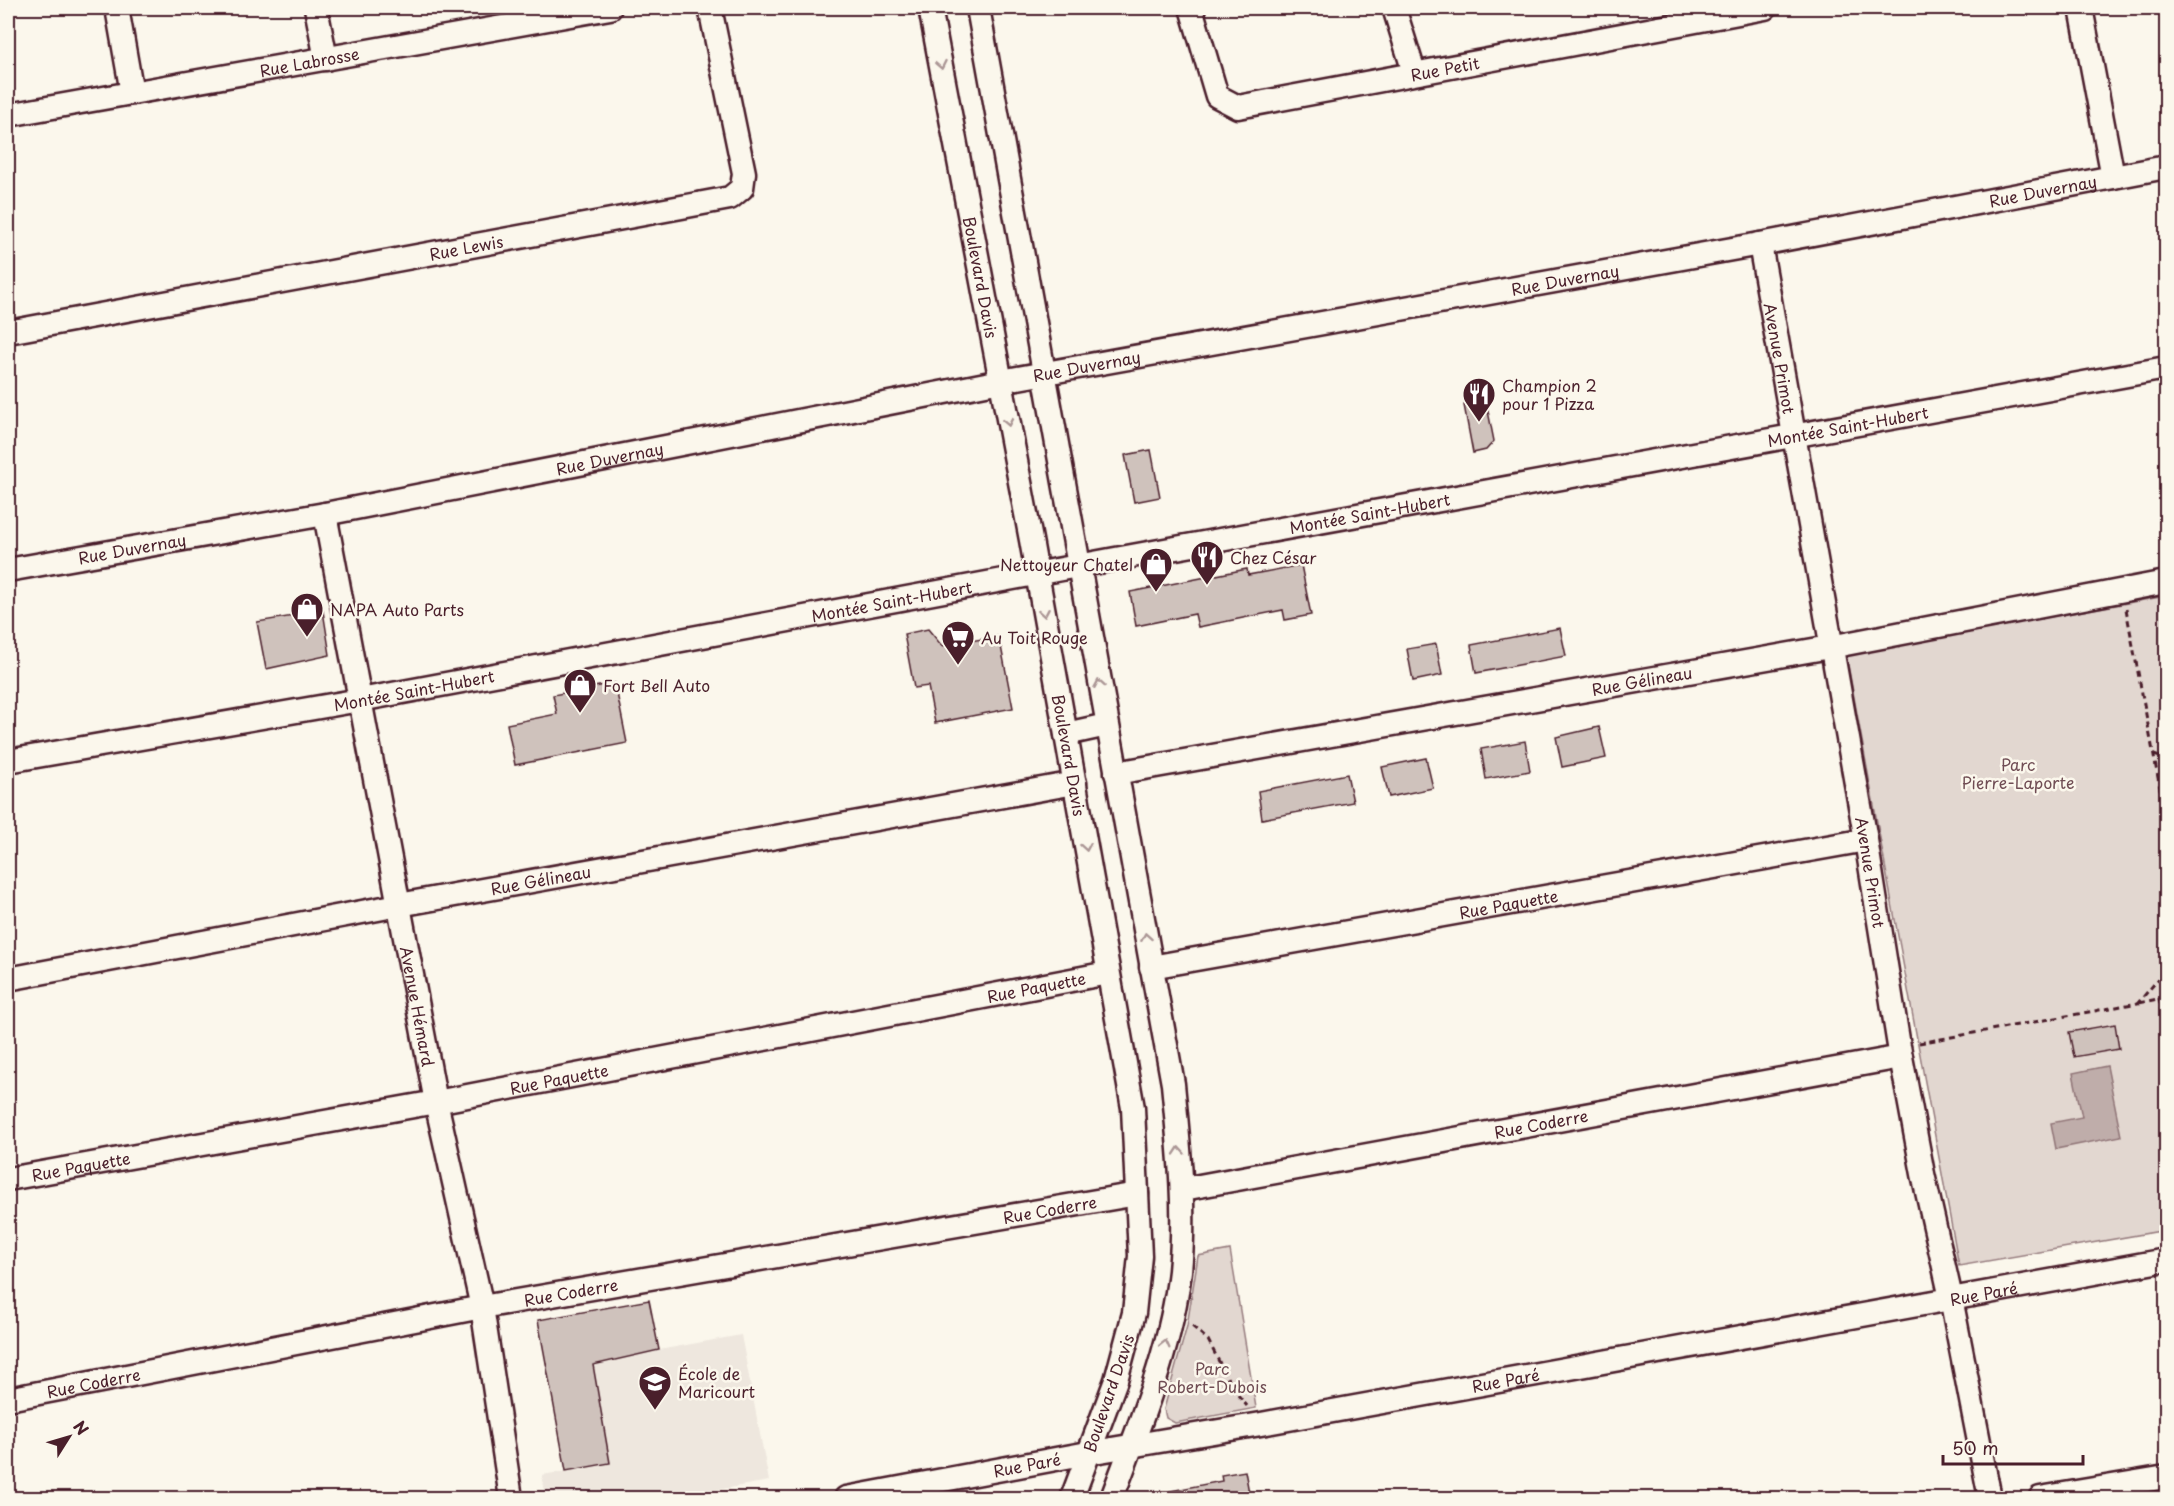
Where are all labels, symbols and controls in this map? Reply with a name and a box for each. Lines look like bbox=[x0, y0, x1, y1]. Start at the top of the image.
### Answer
street label: Rue Labrosse bbox=[258, 41, 361, 82]
street label: Rue Petit bbox=[1409, 50, 1481, 86]
one-way arrow bbox=[934, 60, 947, 70]
street label: Rue Duvernay bbox=[1987, 168, 2099, 212]
street label: Boulevard Davis bbox=[958, 214, 1004, 340]
street label: Rue Lewis bbox=[427, 228, 505, 266]
street label: Rue Duvernay bbox=[1509, 258, 1621, 301]
street label: Avenue Primot bbox=[1759, 301, 1802, 416]
street label: Rue Duvernay bbox=[1031, 344, 1143, 387]
place label: Champion 2 pour 1 Pizza bbox=[1502, 373, 1597, 415]
restaurant icon: Champion 2 pour 1 Pizza bbox=[1461, 376, 1497, 423]
street label: Montée Saint-Hubert bbox=[1765, 399, 1930, 452]
one-way arrow bbox=[1001, 416, 1014, 426]
street label: Rue Duvernay bbox=[554, 436, 665, 480]
street label: Montée Saint-Hubert bbox=[1287, 486, 1452, 539]
street label: Rue Duvernay bbox=[76, 527, 188, 569]
restaurant icon: Chez César bbox=[1189, 539, 1225, 586]
place label: Chez César bbox=[1230, 545, 1317, 569]
shop icon: Nettoyeur Chatel bbox=[1138, 546, 1174, 593]
place label: Nettoyeur Chatel bbox=[1000, 552, 1133, 576]
street label: Montée Saint-Hubert bbox=[809, 574, 974, 628]
shop icon: NAPA Auto Parts bbox=[289, 591, 325, 638]
place label: NAPA Auto Parts bbox=[330, 597, 464, 621]
one-way arrow bbox=[1037, 608, 1050, 618]
supermarket icon: Au Toit Rouge bbox=[940, 619, 976, 666]
place label: Au Toit Rouge bbox=[981, 625, 1088, 649]
street label: Rue Gélineau bbox=[1590, 660, 1694, 701]
street label: Montée Saint-Hubert bbox=[332, 663, 497, 716]
shop icon: Fort Bell Auto bbox=[562, 667, 598, 714]
place label: Fort Bell Auto bbox=[603, 673, 710, 697]
one-way arrow bbox=[1094, 679, 1106, 688]
street label: Boulevard Davis bbox=[1047, 692, 1092, 818]
park label: Parc Pierre-Laporte bbox=[1961, 752, 2075, 794]
street label: Avenue Primot bbox=[1850, 815, 1892, 930]
one-way arrow bbox=[1079, 841, 1092, 851]
street label: Rue Gélineau bbox=[489, 859, 593, 900]
street label: Rue Paquette bbox=[1457, 883, 1560, 924]
one-way arrow bbox=[1140, 933, 1153, 943]
street label: Avenue Hémard bbox=[395, 944, 441, 1069]
street label: Rue Paquette bbox=[985, 966, 1087, 1008]
street label: Rue Paquette bbox=[508, 1057, 610, 1100]
street label: Rue Coderre bbox=[1492, 1103, 1590, 1144]
street label: Rue Paquette bbox=[30, 1145, 132, 1187]
one-way arrow bbox=[1173, 1146, 1186, 1155]
street label: Rue Coderre bbox=[1001, 1189, 1099, 1229]
street label: Rue Coderre bbox=[522, 1272, 620, 1312]
street label: Rue Paré bbox=[1948, 1275, 2019, 1311]
street label: Boulevard Davis bbox=[1077, 1331, 1139, 1455]
one-way arrow bbox=[1157, 1339, 1170, 1349]
park label: Parc Robert-Dubois bbox=[1157, 1356, 1267, 1398]
place label: École de Maricourt bbox=[678, 1361, 756, 1403]
street label: Rue Coderre bbox=[45, 1362, 142, 1403]
street label: Rue Paré bbox=[1470, 1362, 1541, 1398]
school or university icon: École de Maricourt bbox=[637, 1364, 673, 1411]
north arrow bbox=[39, 1407, 99, 1467]
text: N bbox=[68, 1415, 95, 1440]
scale bar bbox=[1943, 1428, 2082, 1466]
text: 50 m bbox=[1952, 1434, 1999, 1461]
street label: Rue Paré bbox=[991, 1446, 1063, 1482]

